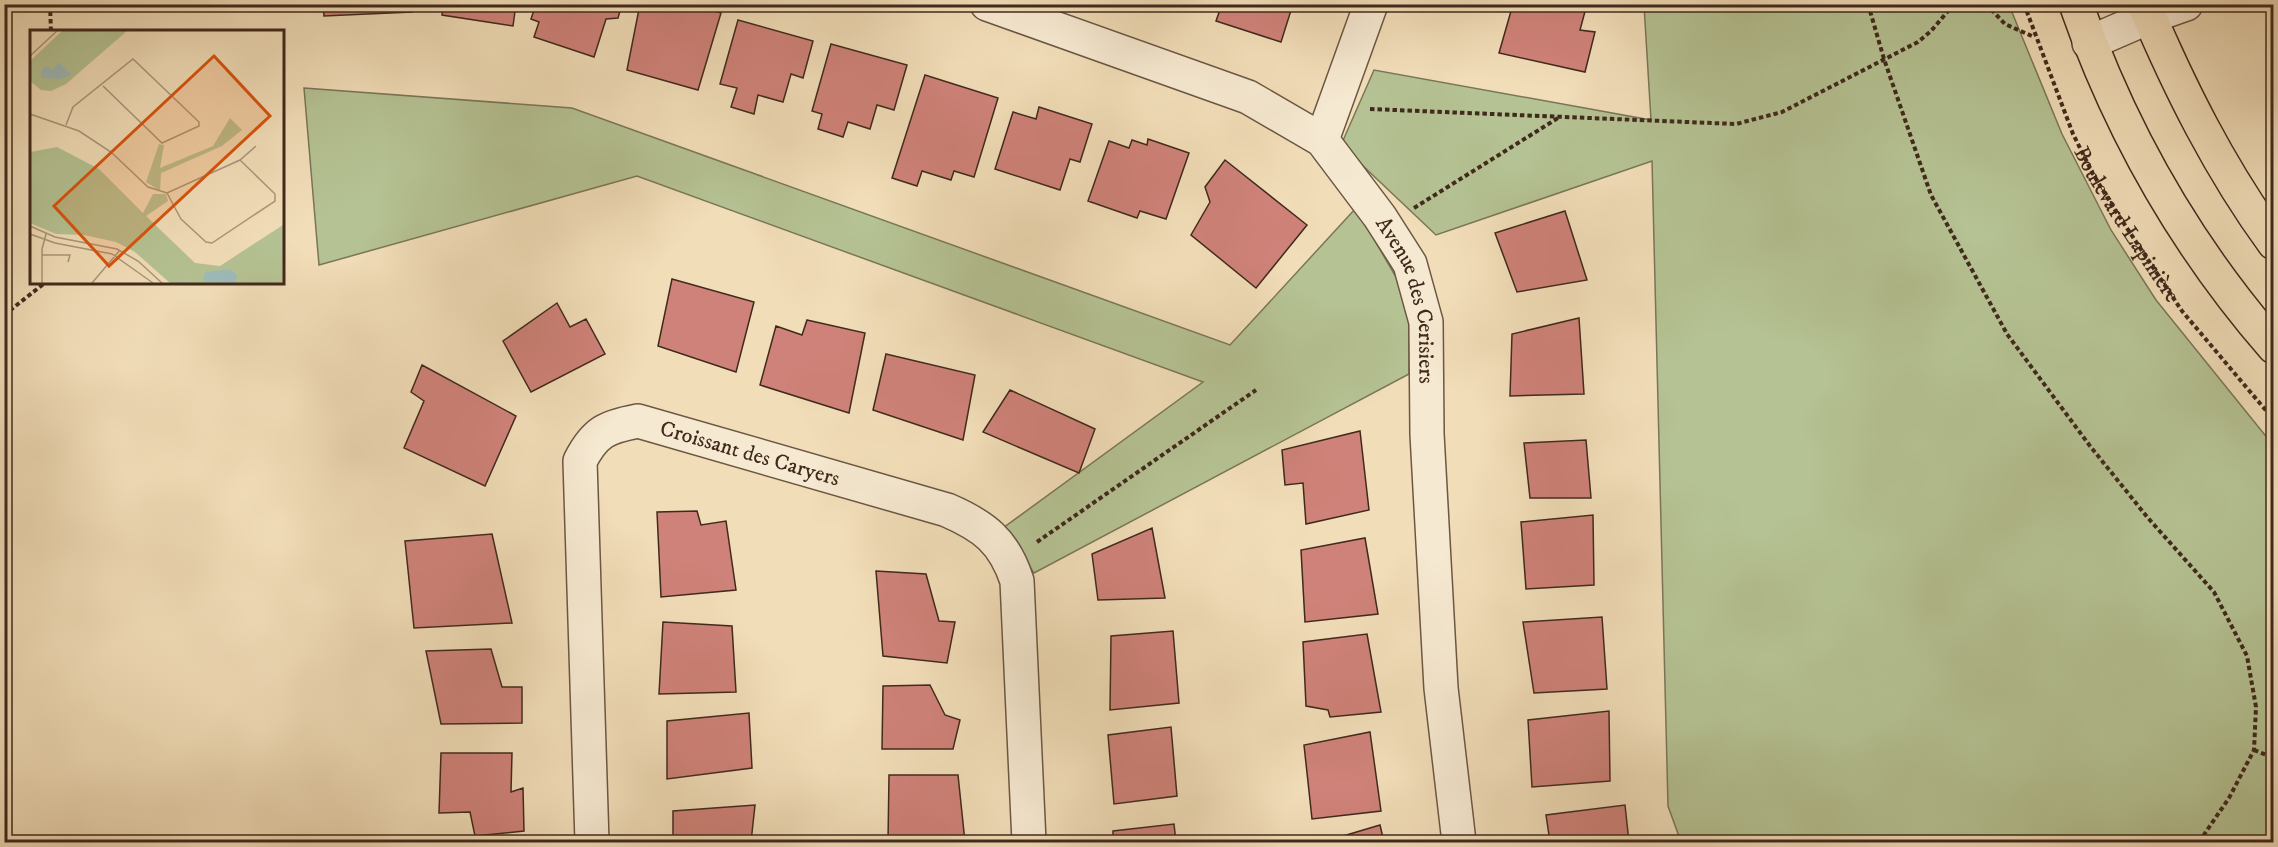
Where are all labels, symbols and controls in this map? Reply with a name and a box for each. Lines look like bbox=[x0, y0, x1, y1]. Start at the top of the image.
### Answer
inset map bbox=[30, 30, 284, 284]
street label: Boulevard Lapinière bbox=[2068, 142, 2186, 307]
street label: Avenue des Cerisiers bbox=[1370, 212, 1440, 384]
street label: Croissant des Caryers bbox=[657, 415, 843, 492]

